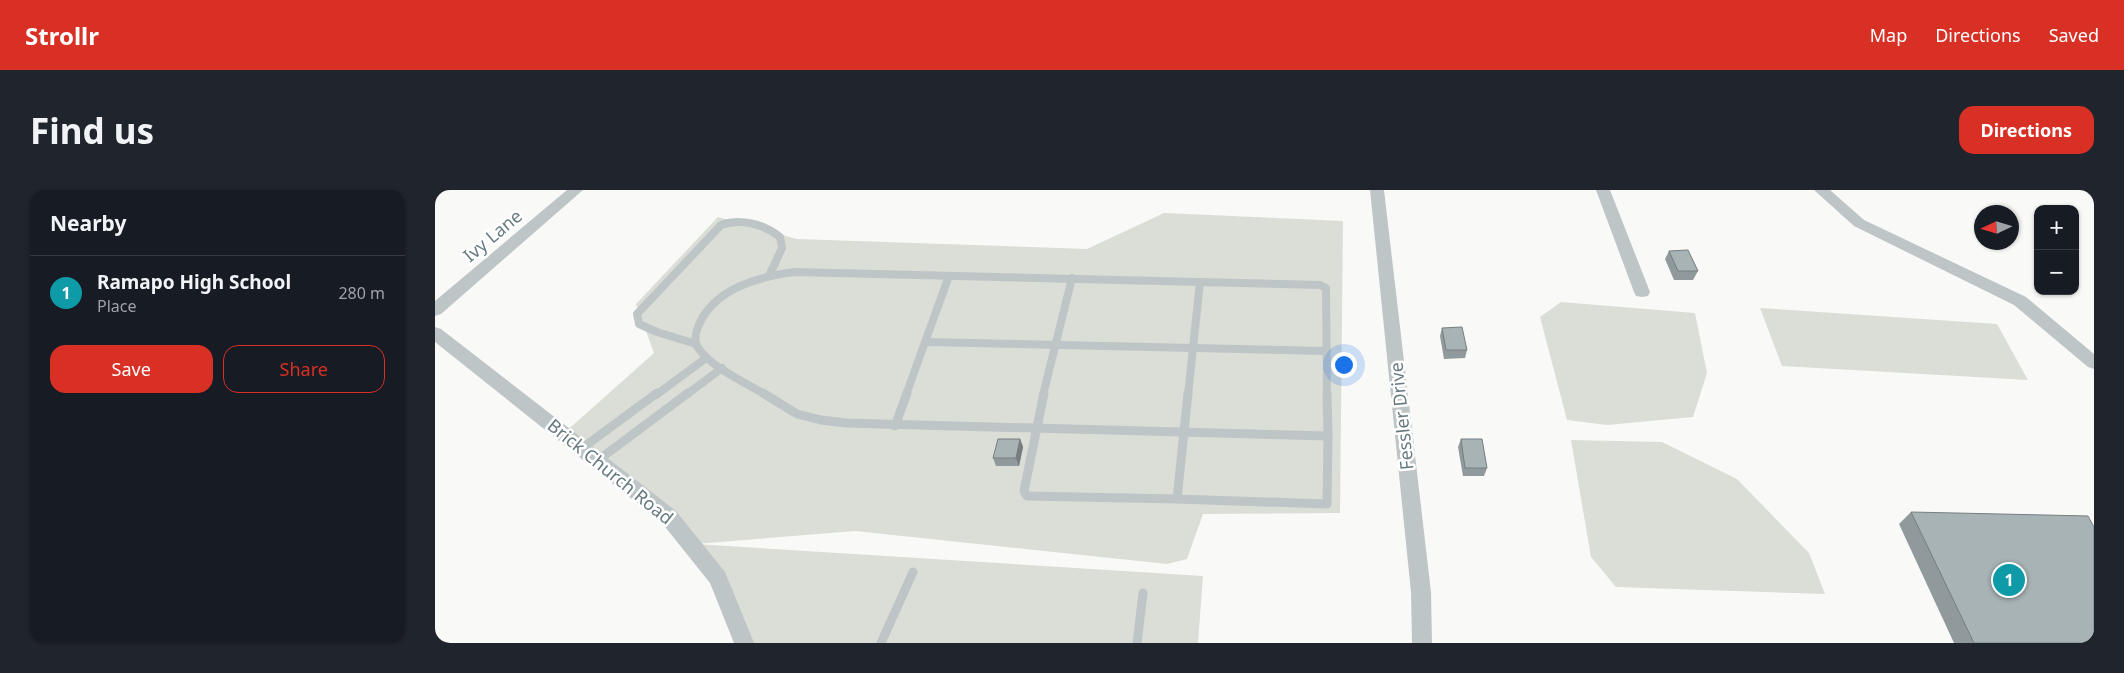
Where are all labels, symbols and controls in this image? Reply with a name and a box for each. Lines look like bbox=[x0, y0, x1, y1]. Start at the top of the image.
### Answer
text: Strollr bbox=[25, 19, 99, 52]
text: Map bbox=[1870, 23, 1907, 47]
text: Directions bbox=[1935, 23, 2021, 47]
text: Saved bbox=[2049, 23, 2099, 47]
button: Directions bbox=[1959, 106, 2094, 154]
text: Find us bbox=[30, 107, 154, 154]
street label: Ivy Lane bbox=[458, 204, 527, 267]
north arrow bbox=[1974, 205, 2019, 250]
map controls bbox=[2034, 205, 2079, 295]
button: + bbox=[2034, 205, 2079, 250]
text: Nearby bbox=[50, 209, 126, 237]
button: − bbox=[2034, 250, 2079, 295]
text: Ramapo High School bbox=[97, 269, 291, 295]
text: 1 bbox=[61, 282, 71, 304]
text: 280 m bbox=[338, 282, 385, 304]
text: Place bbox=[97, 295, 137, 317]
button: Save bbox=[50, 345, 213, 393]
button: Share bbox=[223, 345, 385, 393]
your location bbox=[1331, 352, 1357, 378]
street label: Fessler Drive bbox=[1383, 361, 1419, 471]
street label: Brick Church Road bbox=[543, 413, 678, 529]
pin: 1 bbox=[1993, 561, 2025, 599]

